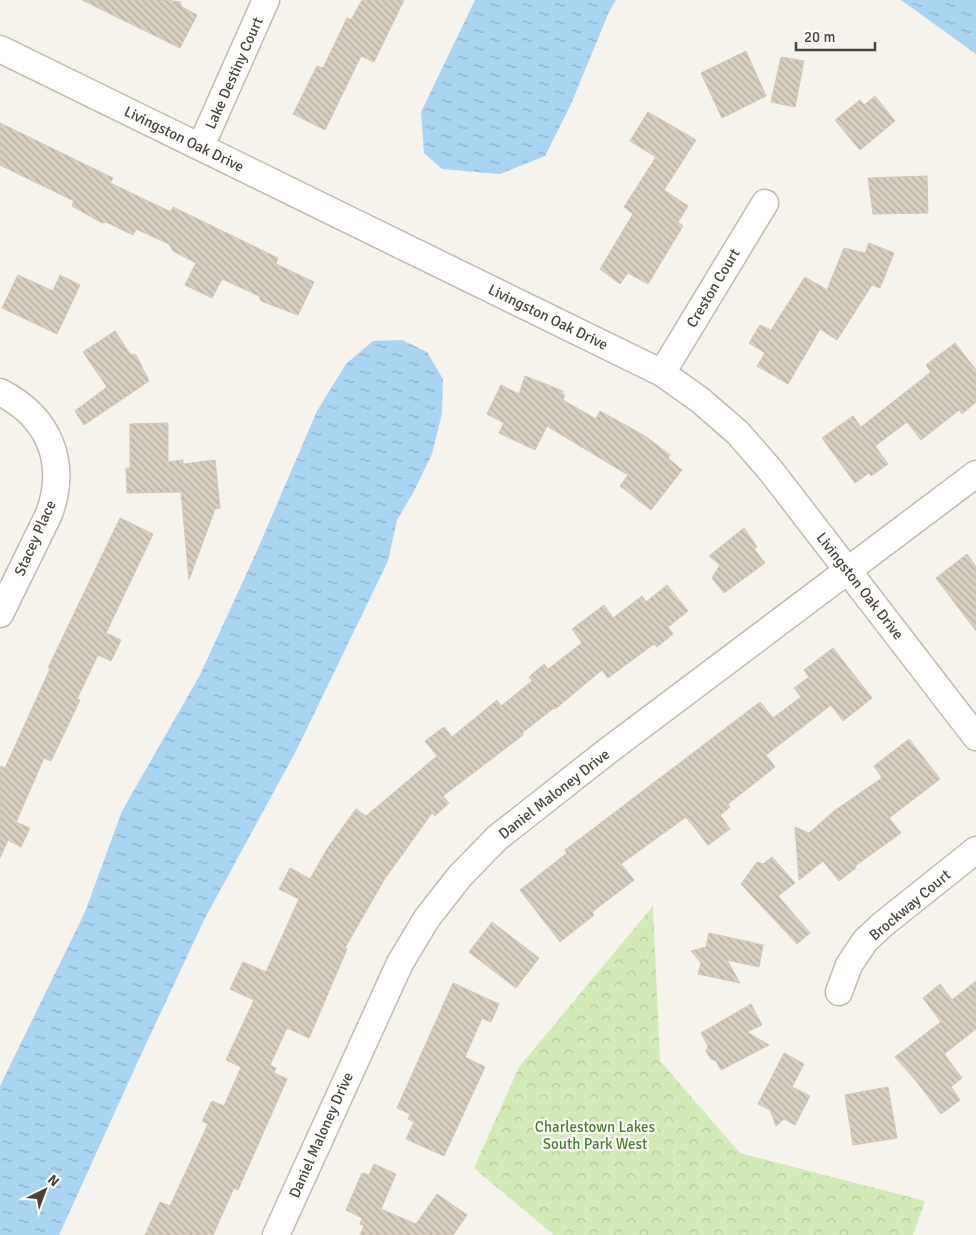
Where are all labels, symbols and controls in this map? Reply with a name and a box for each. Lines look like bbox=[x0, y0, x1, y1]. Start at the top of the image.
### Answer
street label: Lake Destiny Court bbox=[201, 14, 267, 132]
scale bar bbox=[796, 20, 875, 52]
text: 20 m bbox=[804, 28, 835, 46]
street label: Livingston Oak Drive bbox=[121, 102, 247, 176]
street label: Creston Court bbox=[682, 245, 744, 331]
street label: Livingston Oak Drive bbox=[485, 280, 611, 354]
street label: Stacey Place bbox=[10, 497, 60, 579]
street label: Livingston Oak Drive bbox=[813, 529, 907, 643]
street label: Daniel Maloney Drive bbox=[495, 745, 613, 843]
street label: Brockway Court bbox=[866, 866, 954, 944]
street label: Daniel Maloney Drive bbox=[285, 1069, 357, 1201]
park label: Charlestown Lakes South Park West bbox=[535, 1118, 656, 1153]
north arrow bbox=[20, 1165, 70, 1215]
text: N bbox=[44, 1171, 63, 1190]

